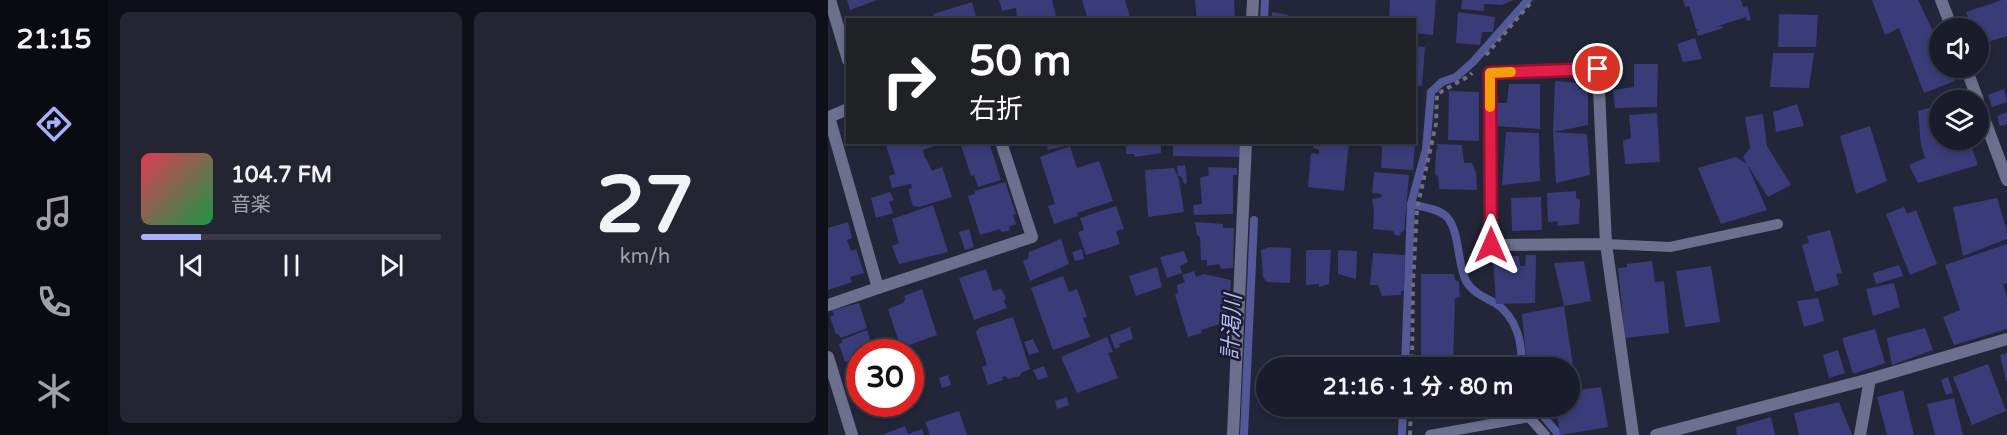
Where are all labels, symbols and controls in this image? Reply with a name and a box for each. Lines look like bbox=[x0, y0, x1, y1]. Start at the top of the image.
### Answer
map controls bbox=[1929, 18, 1989, 150]
button: sound bbox=[1929, 18, 1989, 78]
text: 21:15 bbox=[17, 23, 91, 56]
text: 50 m bbox=[969, 36, 1071, 87]
icon: right bbox=[870, 42, 948, 120]
pin bbox=[1572, 43, 1623, 94]
icon: arrive bbox=[1581, 52, 1614, 85]
button: layers bbox=[1929, 90, 1989, 150]
text: 右折 bbox=[969, 93, 1023, 126]
icon: directions bbox=[33, 103, 75, 145]
text: 27 bbox=[596, 159, 694, 253]
text: 104.7 FM bbox=[231, 162, 332, 188]
icon: music bbox=[33, 192, 75, 234]
text: 音楽 bbox=[231, 193, 271, 217]
position arrow bbox=[1459, 213, 1523, 277]
text: km/h bbox=[620, 245, 670, 269]
icon: previous bbox=[175, 249, 208, 282]
icon: pause bbox=[275, 249, 308, 282]
icon: next bbox=[375, 249, 408, 282]
icon: phone bbox=[33, 281, 75, 323]
water label: 計渇川 bbox=[1217, 291, 1247, 361]
speed limit sign: 30 bbox=[846, 339, 924, 417]
icon: climate bbox=[33, 370, 75, 412]
text: 21:16 · 1 分 · 80 m bbox=[1323, 374, 1513, 400]

